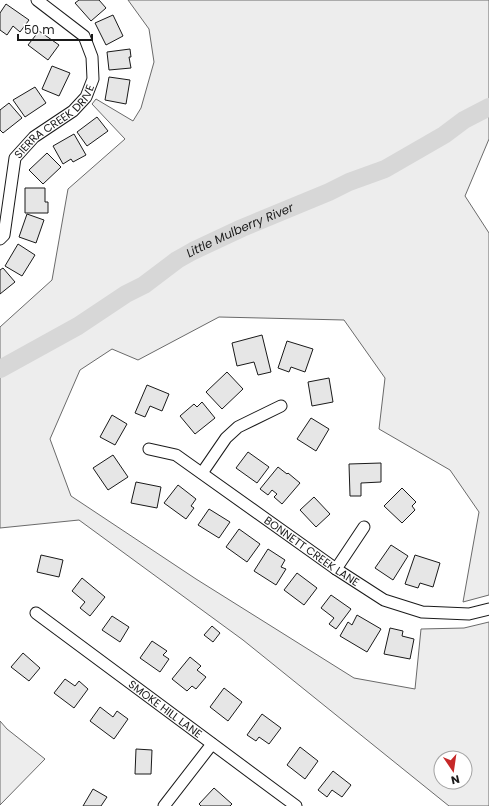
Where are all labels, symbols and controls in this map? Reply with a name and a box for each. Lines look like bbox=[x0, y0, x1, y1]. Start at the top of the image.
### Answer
scale bar bbox=[18, 16, 92, 42]
text: 50 m bbox=[24, 21, 55, 38]
street label: SIERRA CREEK DRIVE bbox=[10, 82, 98, 162]
water label: Little Mulberry River bbox=[183, 198, 296, 261]
street label: BONNETT CREEK LANE bbox=[261, 512, 363, 590]
street label: SMOKE HILL LANE bbox=[125, 676, 205, 742]
north arrow bbox=[433, 750, 473, 790]
text: N bbox=[449, 771, 461, 788]

